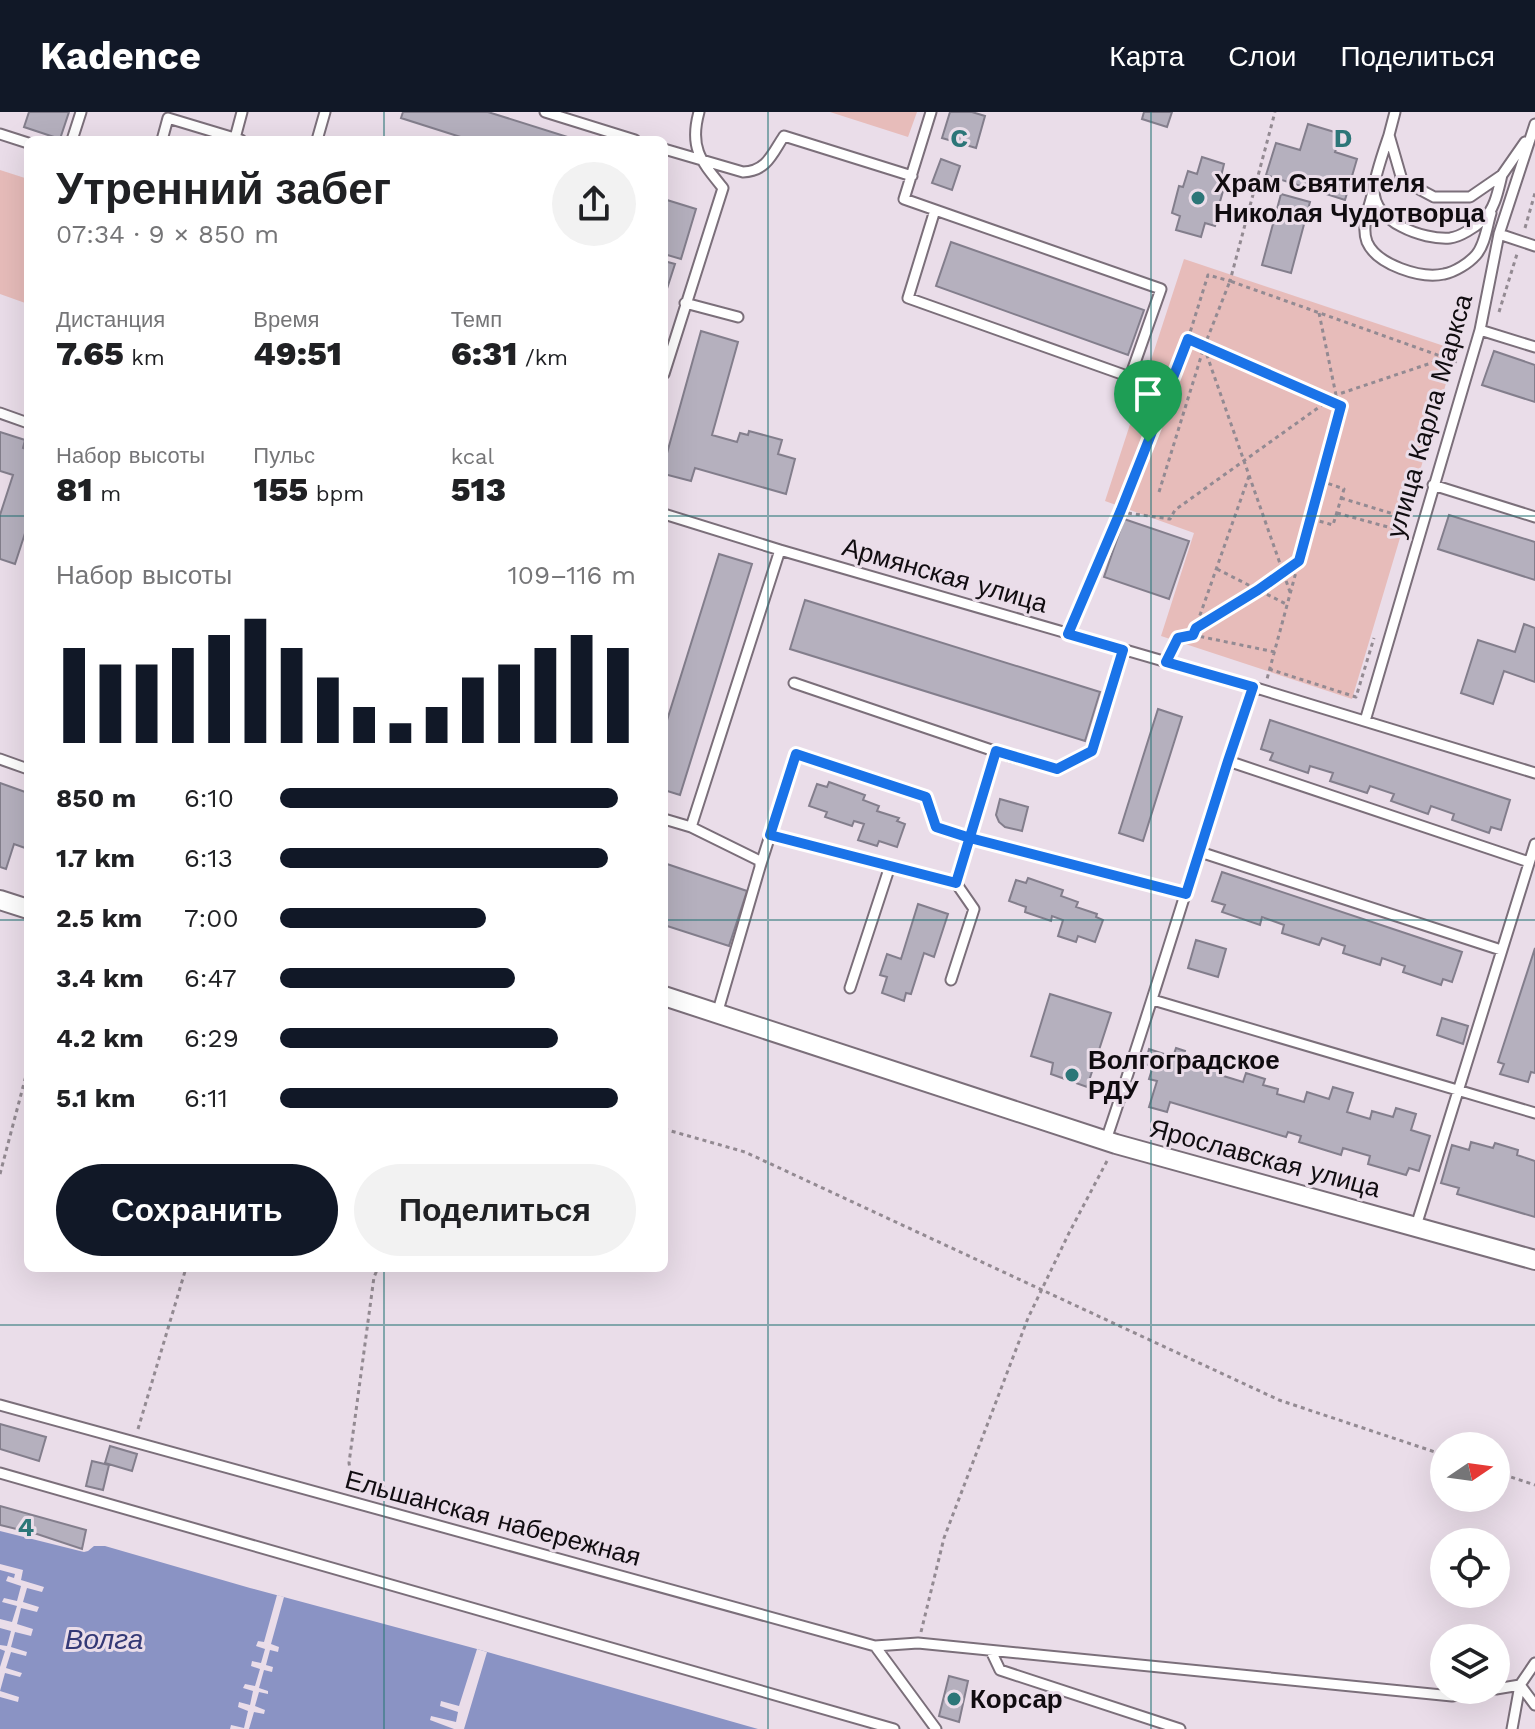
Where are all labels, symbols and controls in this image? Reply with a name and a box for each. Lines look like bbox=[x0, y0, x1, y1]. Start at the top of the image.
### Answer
text: Kadence bbox=[40, 34, 201, 78]
text: Карта bbox=[1109, 40, 1184, 73]
text: Слои bbox=[1228, 40, 1296, 73]
text: Поделиться bbox=[1340, 40, 1495, 73]
text: C bbox=[950, 123, 968, 153]
text: D bbox=[1334, 123, 1352, 153]
button: share bbox=[552, 162, 636, 246]
text: Утренний забег bbox=[56, 163, 391, 215]
place label: Храм Святителя Николая Чудотворца bbox=[1214, 168, 1486, 228]
marker: Храм Святителя Николая Чудотворца bbox=[1189, 189, 1207, 207]
text: 07:34 · 9 × 850 m bbox=[56, 219, 279, 249]
street label: улица Карла Маркса bbox=[1380, 290, 1478, 541]
text: Дистанция bbox=[56, 307, 165, 332]
text: Время bbox=[253, 307, 320, 332]
text: Темп bbox=[451, 307, 502, 332]
text: 7.65 bbox=[56, 333, 124, 373]
text: 49:51 bbox=[253, 333, 342, 373]
text: 6:31 bbox=[451, 333, 518, 373]
text: km bbox=[124, 345, 165, 370]
text: /km bbox=[518, 345, 568, 370]
pin bbox=[1114, 360, 1182, 442]
icon: arrive bbox=[1126, 372, 1170, 416]
text: Набор высоты bbox=[56, 443, 205, 468]
text: Пульс bbox=[253, 443, 315, 468]
text: kcal bbox=[451, 444, 494, 469]
text: 81 bbox=[56, 469, 93, 509]
text: 155 bbox=[253, 469, 308, 509]
text: 513 bbox=[451, 469, 506, 509]
text: m bbox=[93, 481, 121, 506]
text: bpm bbox=[308, 481, 364, 506]
street label: Армянская улица bbox=[839, 531, 1052, 619]
text: Набор высоты bbox=[56, 560, 232, 590]
text: 109–116 m bbox=[508, 560, 636, 590]
text: 850 m bbox=[56, 783, 136, 813]
text: 6:10 bbox=[184, 783, 234, 813]
text: 1.7 km bbox=[56, 843, 135, 873]
text: 6:13 bbox=[184, 843, 233, 873]
text: 2.5 km bbox=[56, 903, 142, 933]
text: 7:00 bbox=[184, 903, 239, 933]
text: 3.4 km bbox=[56, 963, 144, 993]
text: 6:47 bbox=[184, 963, 237, 993]
text: 4.2 km bbox=[56, 1023, 144, 1053]
text: 6:29 bbox=[184, 1023, 239, 1053]
place label: Волгоградское РДУ bbox=[1088, 1045, 1280, 1105]
marker: Волгоградское РДУ bbox=[1063, 1066, 1081, 1084]
text: 5.1 km bbox=[56, 1083, 135, 1113]
text: 6:11 bbox=[184, 1083, 228, 1113]
street label: Ярославская улица bbox=[1146, 1113, 1384, 1203]
button: Сохранить bbox=[56, 1164, 338, 1256]
button: Поделиться bbox=[354, 1164, 636, 1256]
north arrow bbox=[1430, 1432, 1510, 1512]
map controls bbox=[1430, 1432, 1510, 1704]
street label: Ельшанская набережная bbox=[342, 1464, 644, 1572]
text: 4 bbox=[18, 1512, 35, 1542]
button: locate bbox=[1430, 1528, 1510, 1608]
water label: Волга bbox=[65, 1623, 143, 1656]
button: layers bbox=[1430, 1624, 1510, 1704]
place label: Корсар bbox=[970, 1684, 1063, 1714]
marker: Корсар bbox=[945, 1690, 963, 1708]

